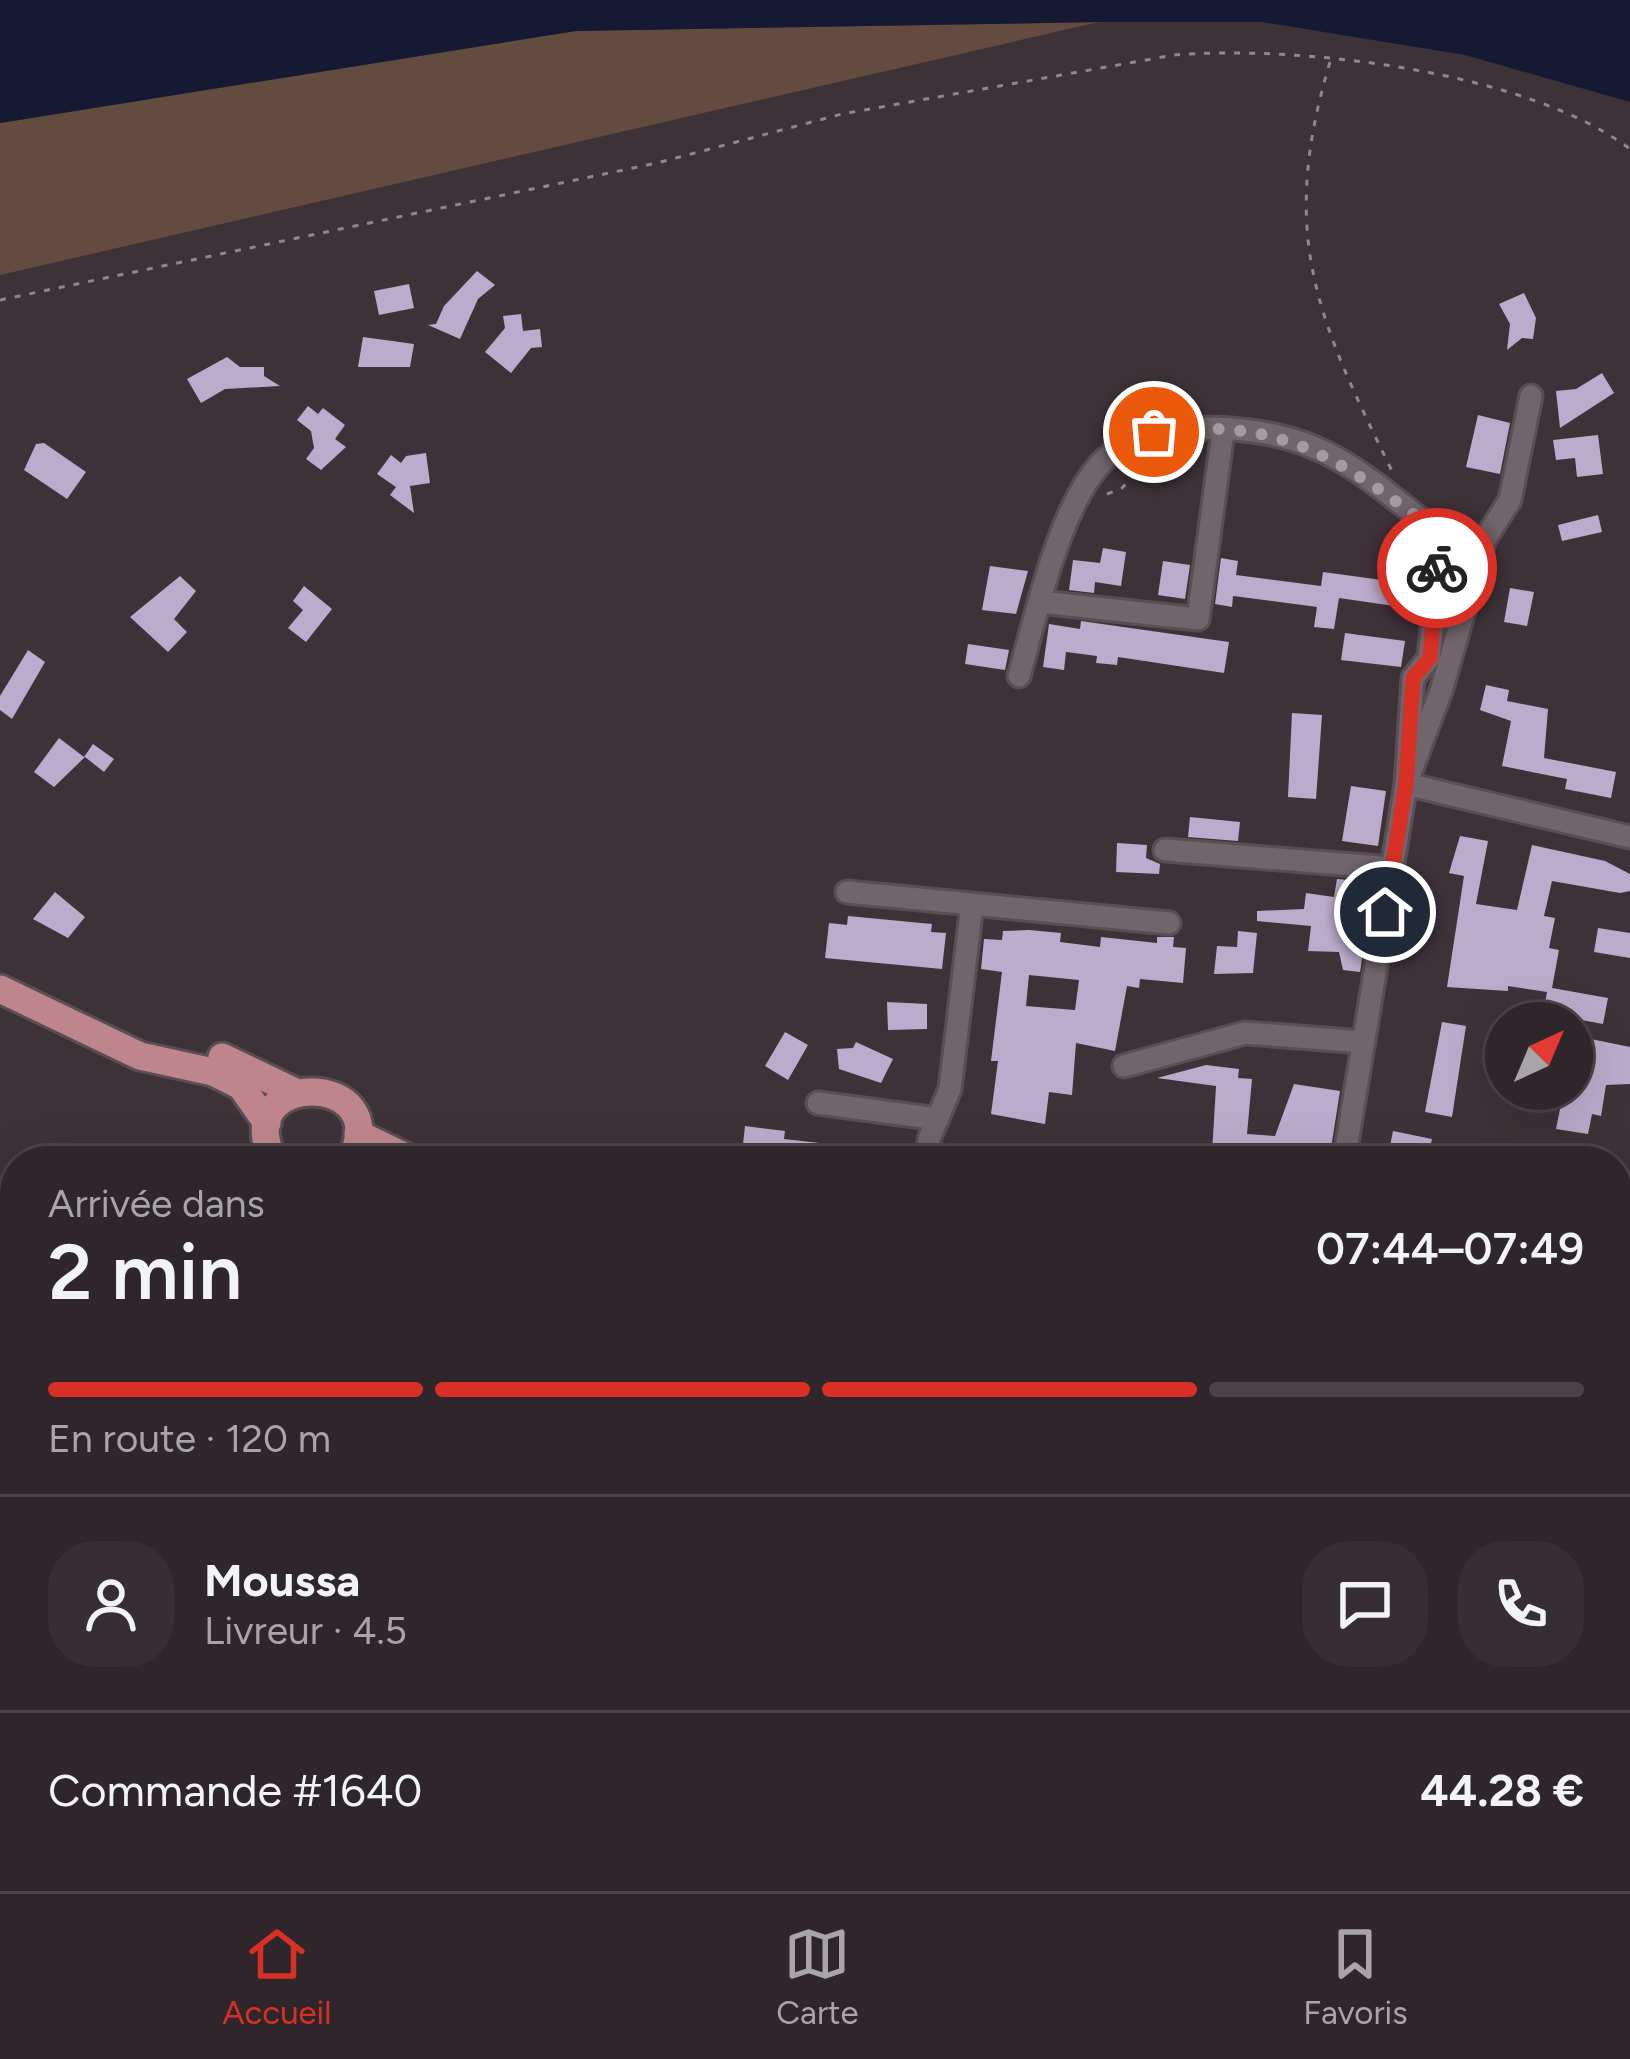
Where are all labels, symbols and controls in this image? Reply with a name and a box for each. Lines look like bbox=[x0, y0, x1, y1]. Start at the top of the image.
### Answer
pin bbox=[1103, 381, 1205, 483]
icon: bag bbox=[1121, 399, 1187, 465]
courier bbox=[1377, 508, 1497, 628]
icon: bike bbox=[1404, 535, 1470, 601]
pin bbox=[1334, 861, 1436, 963]
icon: home bbox=[1352, 879, 1418, 945]
north arrow bbox=[1485, 1002, 1593, 1110]
map controls bbox=[1485, 1002, 1593, 1110]
text: Arrivée dans bbox=[48, 1180, 265, 1227]
text: 07:44–07:49 bbox=[1316, 1221, 1584, 1275]
text: 2 min bbox=[48, 1225, 242, 1319]
text: En route · 120 m bbox=[48, 1415, 331, 1462]
button: person bbox=[48, 1541, 174, 1667]
button: chat bbox=[1302, 1541, 1428, 1667]
button: phone bbox=[1458, 1541, 1584, 1667]
text: Moussa bbox=[204, 1553, 360, 1607]
text: Livreur · 4.5 bbox=[204, 1607, 407, 1654]
text: Commande #1640 bbox=[48, 1763, 422, 1817]
text: 44.28 € bbox=[1420, 1763, 1584, 1817]
tab: Accueil bbox=[222, 1921, 332, 2032]
tab: Carte bbox=[776, 1921, 858, 2032]
tab: Favoris bbox=[1303, 1921, 1408, 2032]

